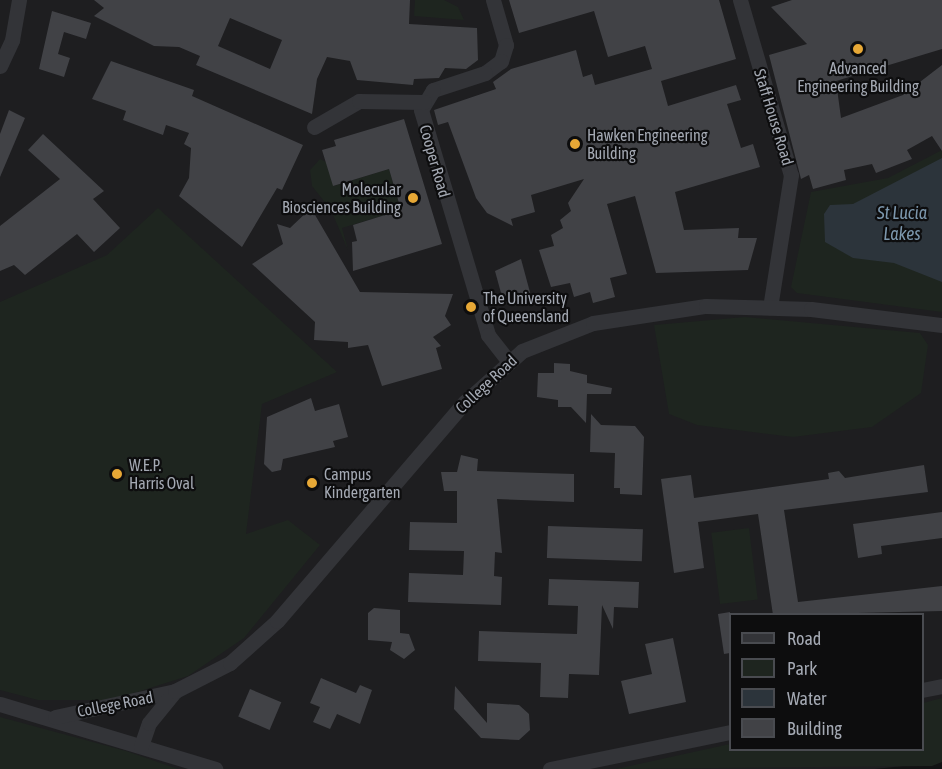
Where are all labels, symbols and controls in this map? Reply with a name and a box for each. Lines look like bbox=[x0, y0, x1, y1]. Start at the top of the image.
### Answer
marker: Advanced Engineering Building bbox=[851, 42, 865, 56]
place label: Advanced Engineering Building bbox=[797, 58, 919, 96]
street label: Staff House Road bbox=[750, 66, 798, 168]
street label: Cooper Road bbox=[415, 123, 455, 199]
place label: Hawken Engineering Building bbox=[587, 125, 708, 163]
marker: Hawken Engineering Building bbox=[568, 137, 582, 151]
place label: Molecular Biosciences Building bbox=[282, 179, 401, 217]
marker: Molecular Biosciences Building bbox=[406, 191, 420, 205]
water label: St Lucia Lakes bbox=[877, 203, 927, 246]
place label: The University of Queensland bbox=[483, 288, 569, 326]
marker: The University of Queensland bbox=[464, 300, 478, 314]
street label: College Road bbox=[451, 351, 521, 417]
place label: W.E.P. Harris Oval bbox=[129, 455, 194, 493]
place label: Campus Kindergarten bbox=[324, 464, 400, 502]
marker: W.E.P. Harris Oval bbox=[110, 467, 124, 481]
marker: Campus Kindergarten bbox=[305, 476, 319, 490]
legend bbox=[729, 613, 924, 751]
text: Road bbox=[787, 628, 821, 649]
text: Park bbox=[787, 658, 817, 679]
street label: College Road bbox=[75, 687, 155, 721]
text: Water bbox=[787, 688, 826, 709]
text: Building bbox=[787, 718, 842, 739]

